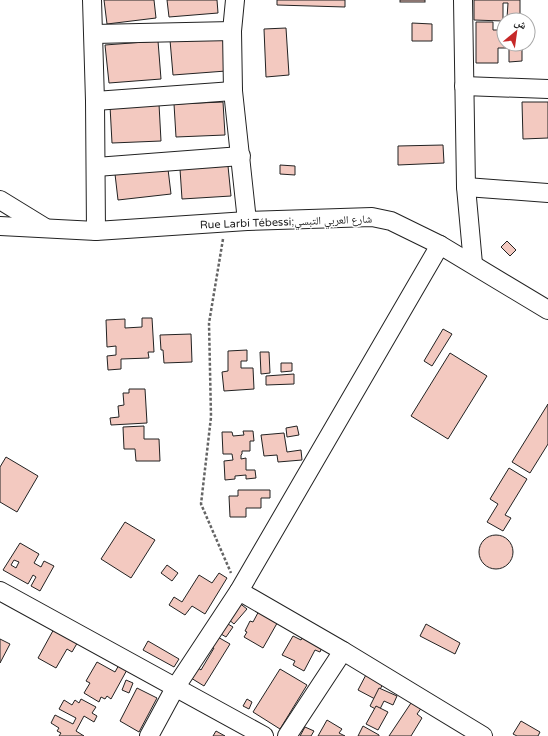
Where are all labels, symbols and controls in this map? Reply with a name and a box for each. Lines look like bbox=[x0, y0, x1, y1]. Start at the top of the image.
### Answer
north arrow bbox=[496, 12, 536, 52]
text: ش bbox=[512, 15, 529, 33]
street label: Rue Larbi Tébessi;شارع العربي التبسي bbox=[200, 212, 373, 233]

